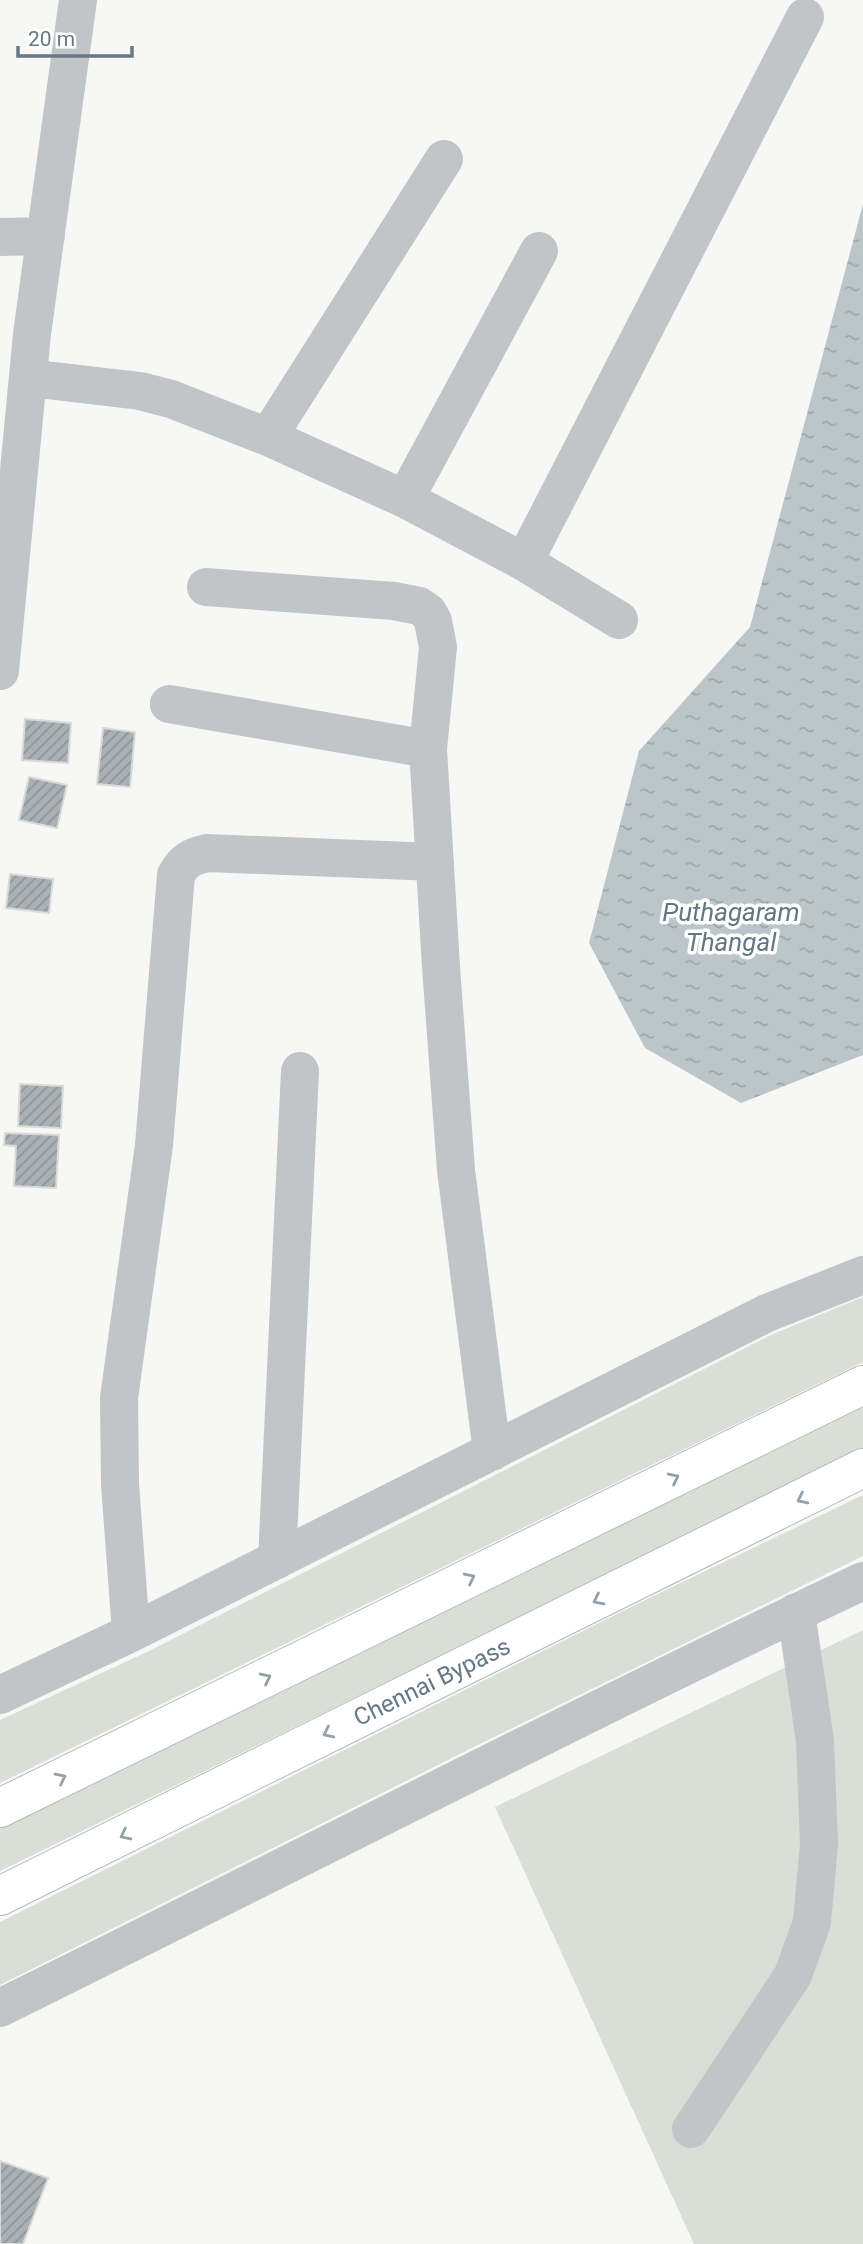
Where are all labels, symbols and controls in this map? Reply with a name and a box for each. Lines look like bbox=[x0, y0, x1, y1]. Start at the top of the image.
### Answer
scale bar bbox=[18, 14, 131, 58]
text: 20 m bbox=[28, 27, 75, 51]
water label: Puthagaram Thangal bbox=[662, 897, 800, 957]
one-way arrow bbox=[667, 1472, 679, 1486]
one-way arrow bbox=[797, 1490, 809, 1504]
one-way arrow bbox=[463, 1572, 475, 1586]
one-way arrow bbox=[593, 1591, 605, 1605]
street label: Chennai Bypass bbox=[349, 1632, 515, 1732]
one-way arrow bbox=[259, 1672, 271, 1686]
one-way arrow bbox=[323, 1725, 335, 1739]
one-way arrow bbox=[54, 1773, 66, 1787]
one-way arrow bbox=[119, 1826, 132, 1840]

